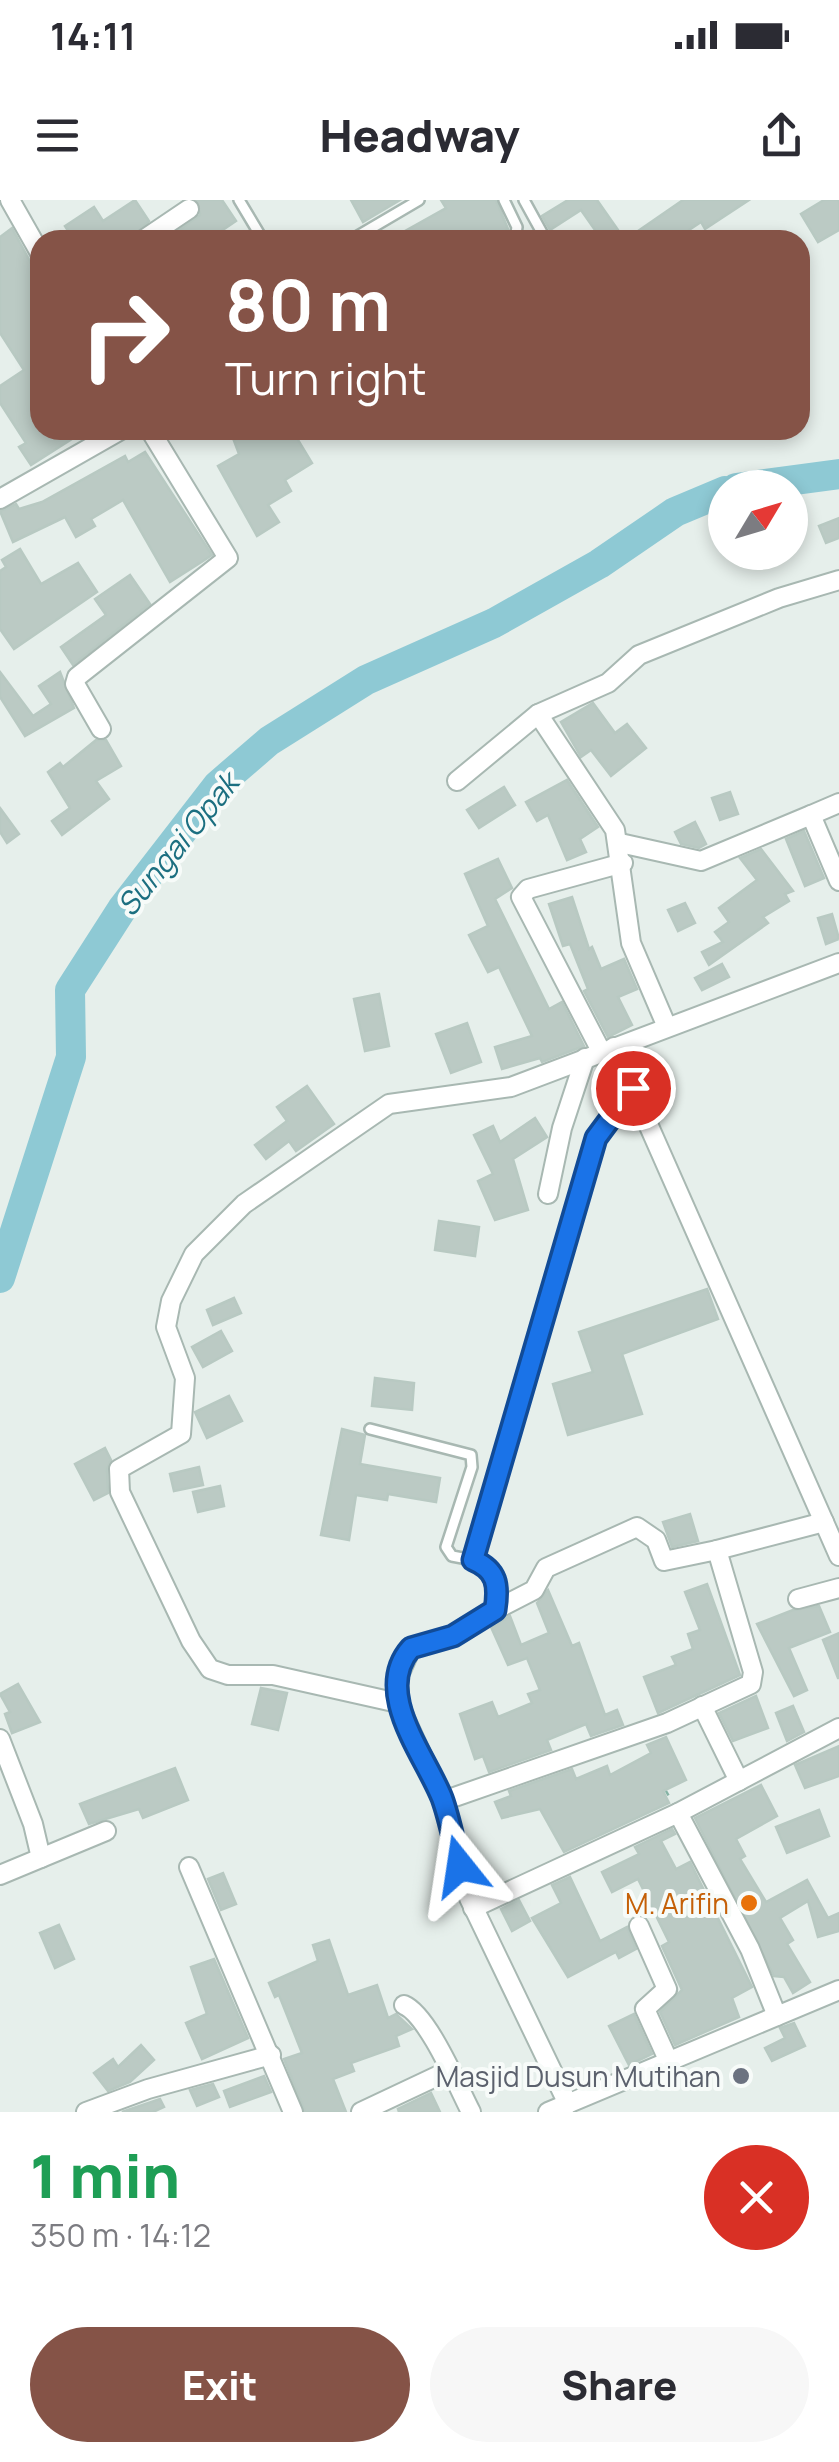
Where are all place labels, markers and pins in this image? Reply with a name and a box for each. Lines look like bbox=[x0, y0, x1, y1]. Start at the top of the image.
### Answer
pin bbox=[591, 1046, 676, 1131]
place label: M. Arifin bbox=[625, 1884, 729, 1922]
marker: M. Arifin bbox=[738, 1892, 760, 1914]
place label: Masjid Dusun Mutihan bbox=[436, 2057, 721, 2095]
marker: Masjid Dusun Mutihan bbox=[730, 2065, 752, 2087]

